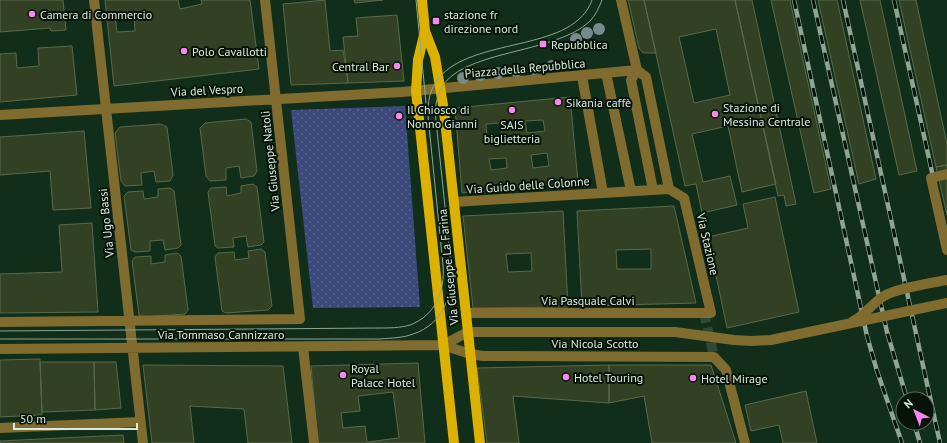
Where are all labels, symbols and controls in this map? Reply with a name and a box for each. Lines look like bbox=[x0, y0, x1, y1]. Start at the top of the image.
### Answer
place label: Camera di Commercio bbox=[40, 7, 152, 22]
place label: stazione fr direzione nord bbox=[444, 7, 518, 36]
marker: Camera di Commercio bbox=[27, 9, 37, 19]
marker: stazione fr direzione nord bbox=[431, 16, 441, 26]
place label: Repubblica bbox=[551, 37, 608, 52]
marker: Repubblica bbox=[538, 39, 548, 49]
place label: Polo Cavallotti bbox=[192, 44, 267, 59]
marker: Polo Cavallotti bbox=[179, 46, 189, 56]
street label: Piazza della Repubblica bbox=[464, 55, 586, 81]
place label: Central Bar bbox=[332, 59, 389, 74]
marker: Central Bar bbox=[392, 61, 402, 71]
street label: Via del Vespro bbox=[169, 81, 244, 99]
place label: Sikania caffè bbox=[566, 95, 631, 110]
marker: Sikania caffè bbox=[553, 97, 563, 107]
place label: Stazione di Messina Centrale bbox=[723, 100, 810, 129]
place label: Il Chiosco di Nonno Gianni bbox=[407, 102, 477, 131]
marker: SAIS biglietteria bbox=[507, 105, 517, 115]
marker: Stazione di Messina Centrale bbox=[710, 109, 720, 119]
street label: Via Giuseppe Natoli bbox=[257, 110, 283, 213]
marker: Il Chiosco di Nonno Gianni bbox=[394, 111, 404, 121]
place label: SAIS biglietteria bbox=[484, 117, 540, 146]
street label: Via Guido delle Colonne bbox=[465, 173, 590, 197]
street label: Via Ugo Bassi bbox=[95, 188, 117, 259]
street label: Via Giuseppe La Farina bbox=[434, 208, 462, 327]
street label: Via Stazione bbox=[693, 211, 722, 277]
street label: Via Pasquale Calvi bbox=[540, 293, 635, 308]
street label: Via Tommaso Cannizzaro bbox=[157, 327, 284, 342]
street label: Via Nicola Scotto bbox=[550, 336, 639, 351]
place label: Royal Palace Hotel bbox=[351, 361, 416, 390]
marker: Royal Palace Hotel bbox=[338, 370, 348, 380]
place label: Hotel Touring bbox=[574, 370, 643, 385]
place label: Hotel Mirage bbox=[701, 371, 768, 386]
marker: Hotel Touring bbox=[561, 372, 571, 382]
marker: Hotel Mirage bbox=[688, 373, 698, 383]
north arrow bbox=[895, 391, 935, 431]
text: N bbox=[901, 396, 916, 411]
scale bar bbox=[14, 405, 137, 431]
text: 50 m bbox=[20, 411, 46, 426]

